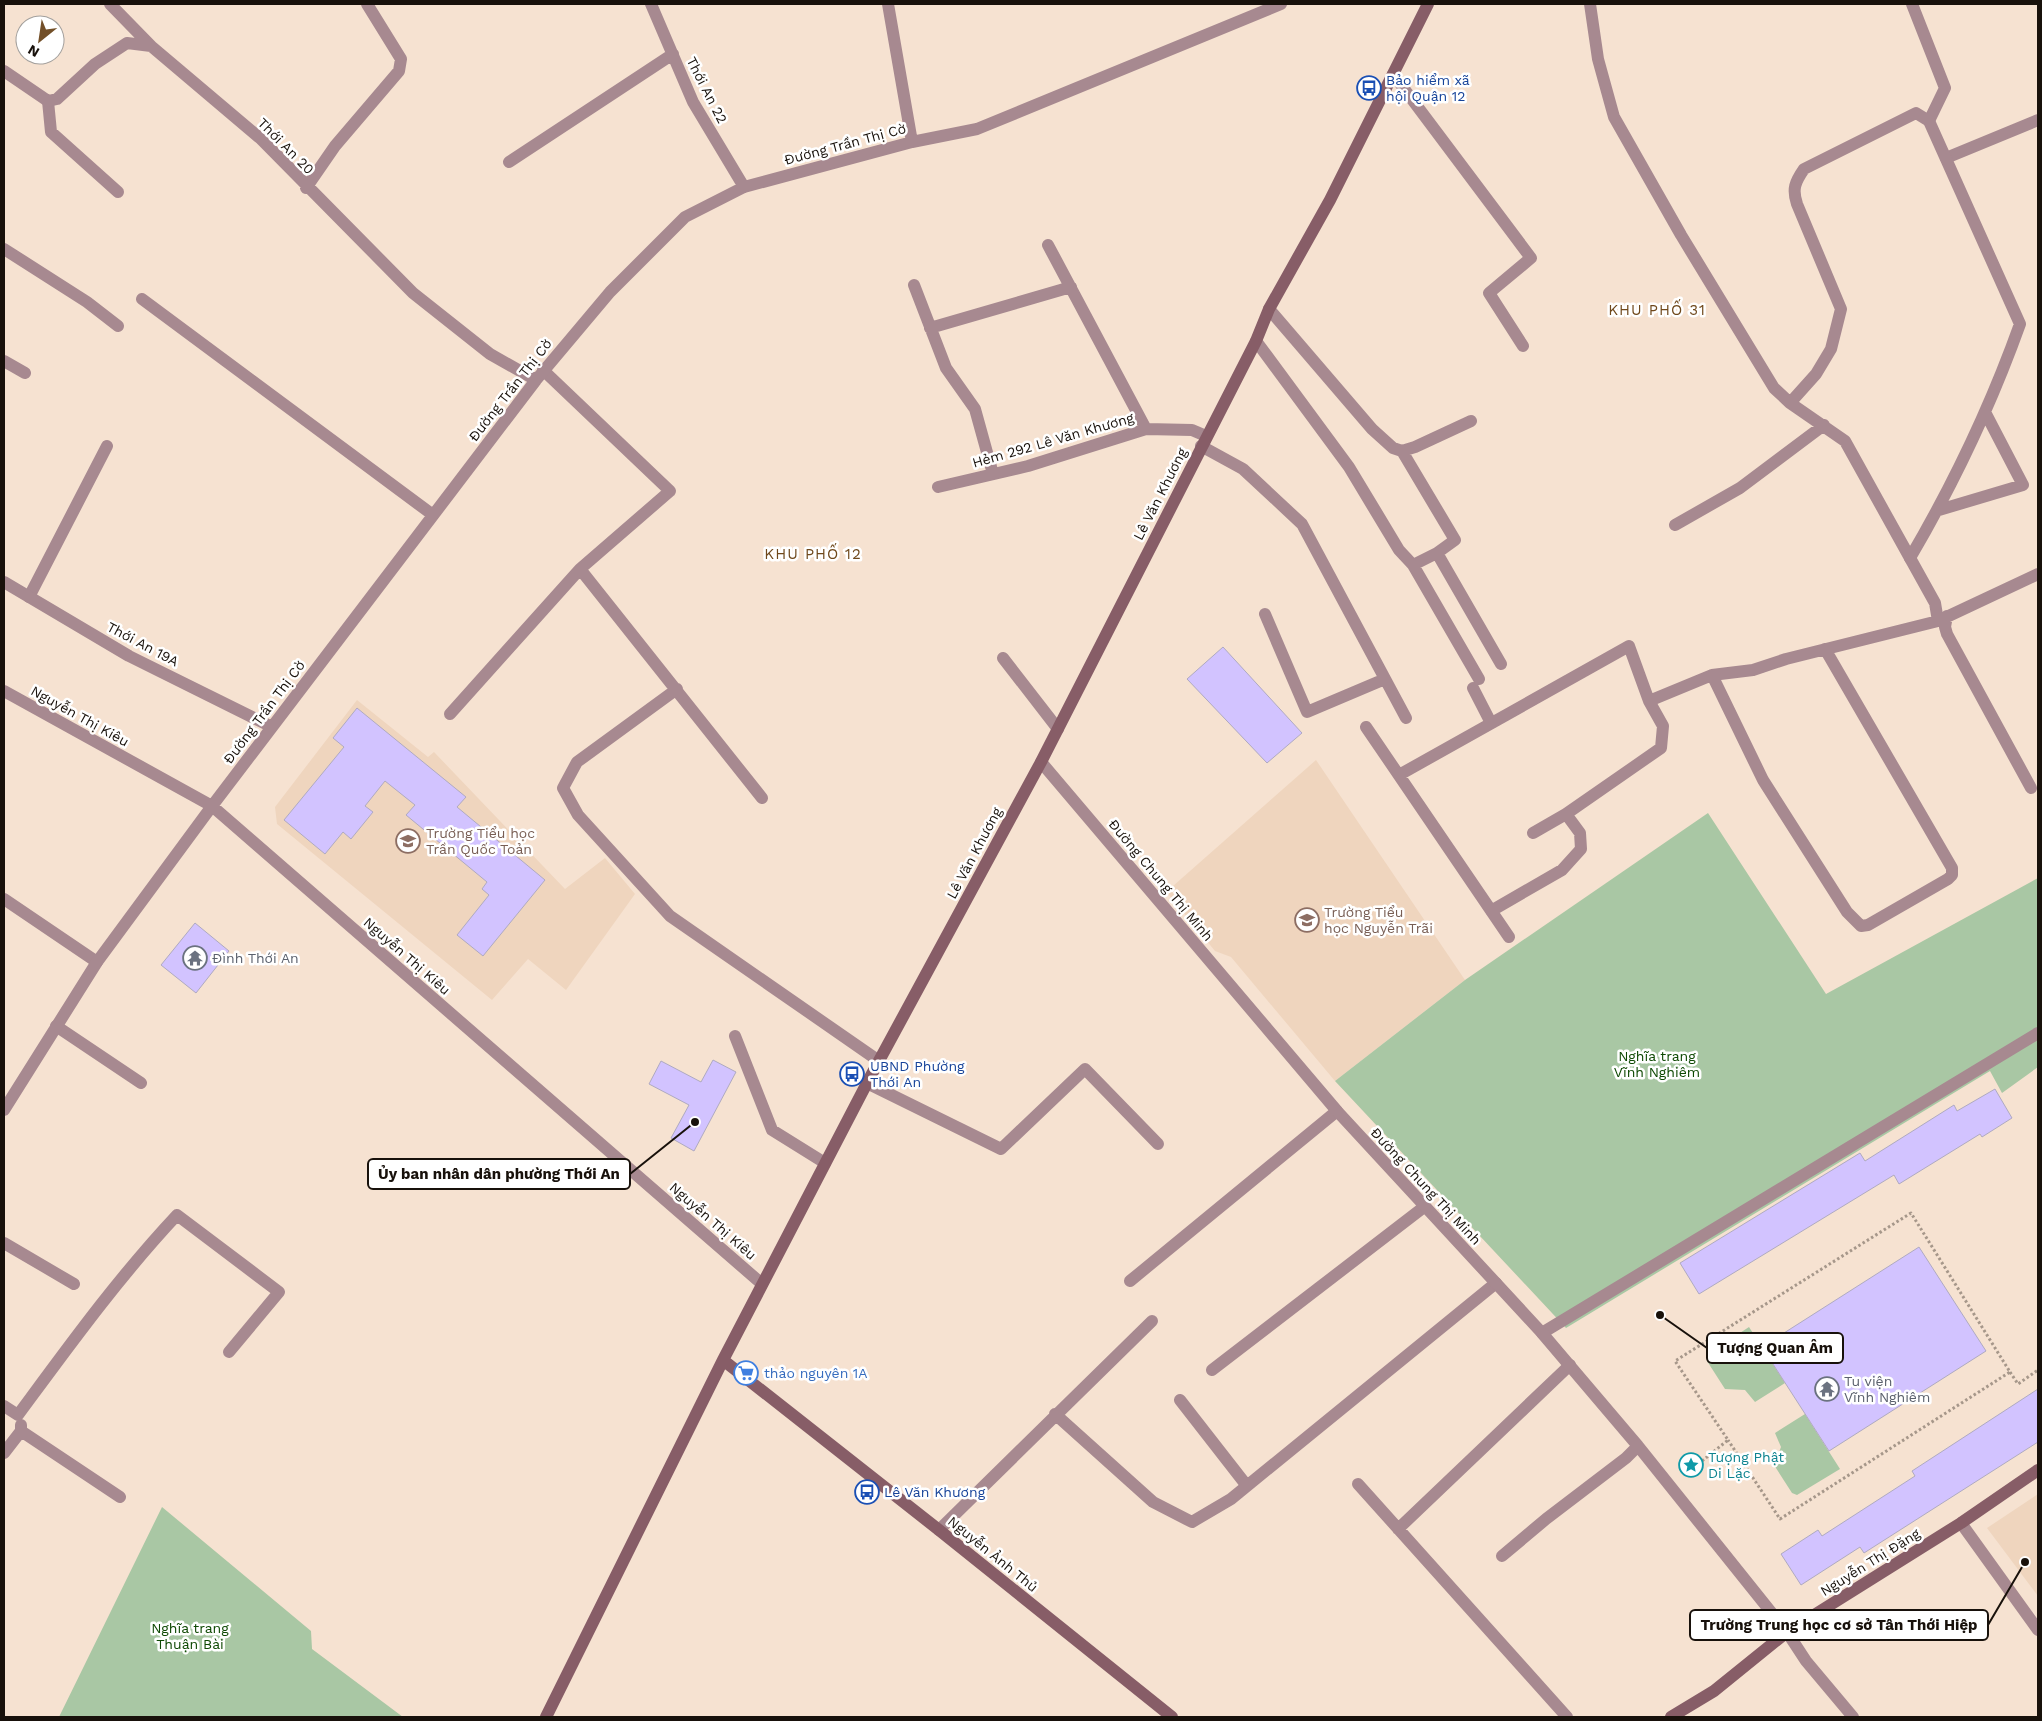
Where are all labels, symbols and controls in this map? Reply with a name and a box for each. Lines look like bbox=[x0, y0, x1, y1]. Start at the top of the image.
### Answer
north arrow bbox=[15, 15, 65, 65]
text: N bbox=[25, 42, 42, 61]
street label: Thới An 22 bbox=[683, 54, 731, 126]
place label: Bảo hiểm xã hội Quận 12 bbox=[1386, 72, 1470, 104]
bus stop icon: Bảo hiểm xã hội Quận 12 bbox=[1356, 75, 1382, 101]
street label: Thới An 20 bbox=[255, 115, 317, 177]
street label: Đường Trần Thị Cờ bbox=[782, 120, 908, 168]
district label: KHU PHỐ 31 bbox=[1608, 299, 1706, 319]
street label: Đường Trần Thị Cờ bbox=[465, 336, 555, 444]
street label: Hẻm 292 Lê Văn Khương bbox=[970, 409, 1136, 471]
street label: Lê Văn Khương bbox=[1130, 445, 1190, 543]
district label: KHU PHỐ 12 bbox=[764, 543, 862, 563]
street label: Thới An 19A bbox=[104, 618, 182, 670]
street label: Đường Trần Thị Cờ bbox=[220, 657, 308, 767]
street label: Nguyễn Thị Kiêu bbox=[28, 682, 132, 750]
street label: Lê Văn Khương bbox=[943, 804, 1005, 901]
street label: Đường Chung Thị Minh bbox=[1105, 816, 1217, 944]
place label: Trường Tiểu học Trần Quốc Toản bbox=[426, 825, 535, 857]
school or university icon: Trường Tiểu học Trần Quốc Toản bbox=[395, 828, 421, 854]
place label: Trường Tiểu học Nguyễn Trãi bbox=[1324, 904, 1433, 936]
school or university icon: Trường Tiểu học Nguyễn Trãi bbox=[1294, 907, 1320, 933]
street label: Nguyễn Thị Kiêu bbox=[360, 914, 454, 998]
temple icon: Đình Thới An bbox=[182, 945, 208, 971]
place label: Đình Thới An bbox=[212, 950, 299, 966]
park label: Nghĩa trang Vĩnh Nghiêm bbox=[1614, 1048, 1700, 1080]
place label: UBND Phường Thới An bbox=[870, 1058, 965, 1090]
bus stop icon: UBND Phường Thới An bbox=[839, 1061, 865, 1087]
street label: Đường Chung Thị Minh bbox=[1368, 1124, 1484, 1248]
callout: Ủy ban nhân dân phường Thới An bbox=[368, 1159, 630, 1189]
text: Ủy ban nhân dân phường Thới An bbox=[378, 1164, 620, 1183]
street label: Nguyễn Thị Kiêu bbox=[666, 1179, 760, 1263]
callout: Tượng Quan Âm bbox=[1707, 1333, 1843, 1363]
text: Tượng Quan Âm bbox=[1717, 1339, 1833, 1357]
supermarket icon: thảo nguyên 1A bbox=[733, 1360, 759, 1386]
place label: thảo nguyên 1A bbox=[764, 1365, 868, 1381]
place label: Tu viện Vĩnh Nghiêm bbox=[1844, 1373, 1930, 1405]
temple icon: Tu viện Vĩnh Nghiêm bbox=[1814, 1376, 1840, 1402]
place label: Tượng Phật Di Lặc bbox=[1708, 1449, 1784, 1481]
place icon: Tượng Phật Di Lặc bbox=[1678, 1452, 1704, 1478]
bus stop icon: Lê Văn Khương bbox=[854, 1479, 880, 1505]
place label: Lê Văn Khương bbox=[884, 1484, 986, 1500]
street label: Nguyễn Ảnh Thủ bbox=[945, 1513, 1041, 1595]
street label: Nguyễn Thị Đặng bbox=[1817, 1525, 1923, 1599]
callout: Trường Trung học cơ sở Tân Thới Hiệp bbox=[1690, 1610, 1988, 1640]
text: Trường Trung học cơ sở Tân Thới Hiệp bbox=[1700, 1616, 1978, 1634]
park label: Nghĩa trang Thuận Bài bbox=[151, 1620, 229, 1652]

